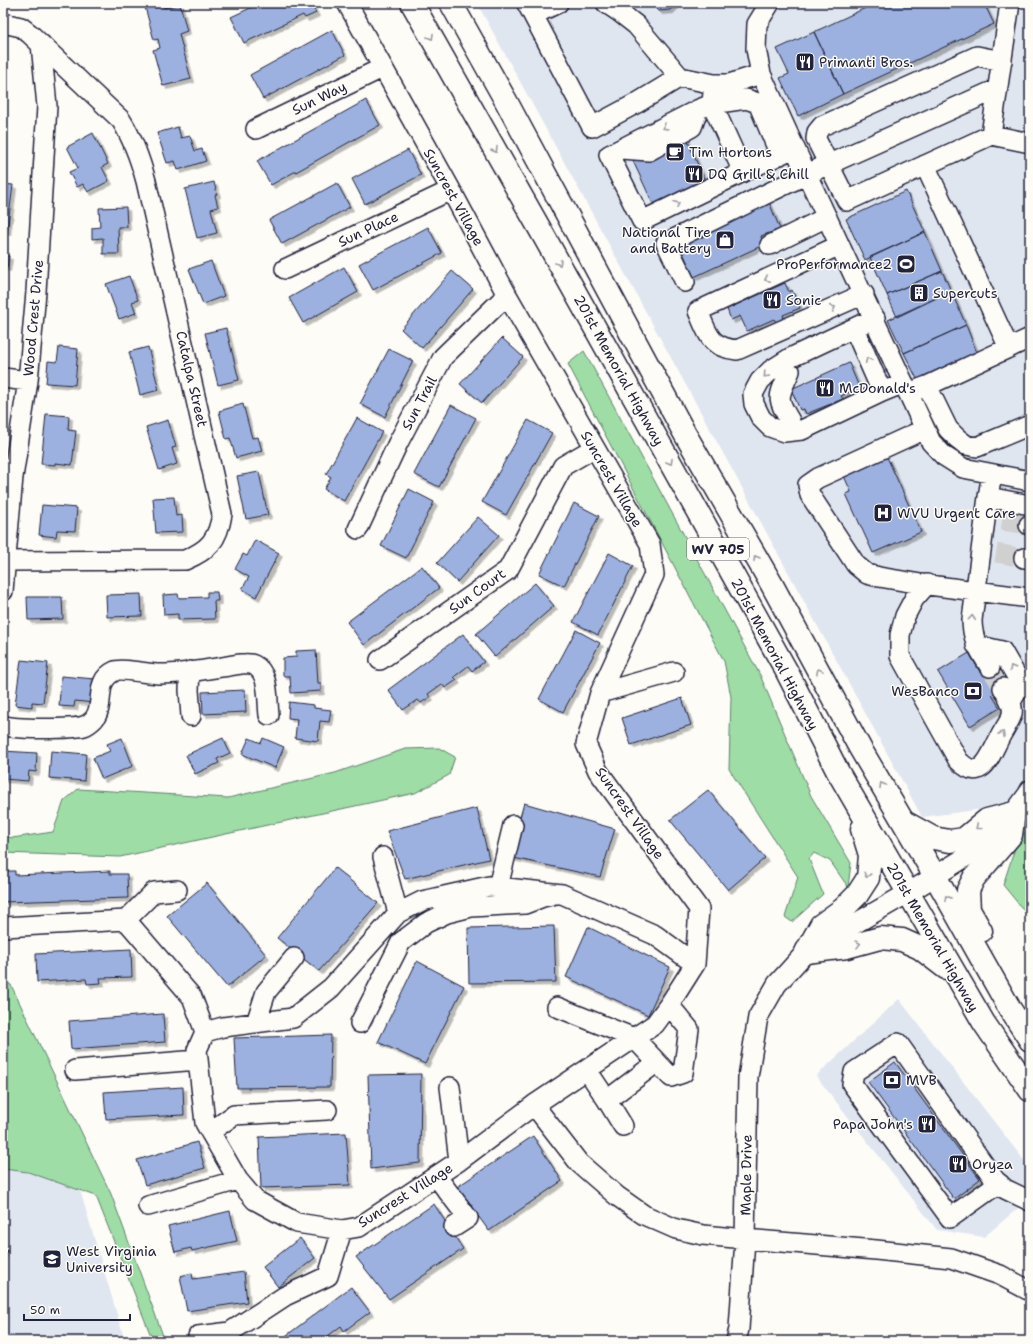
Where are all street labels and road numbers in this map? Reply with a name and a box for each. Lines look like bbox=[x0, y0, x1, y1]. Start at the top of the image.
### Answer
street label: Sun Way bbox=[289, 77, 349, 119]
street label: Suncrest Village bbox=[420, 145, 488, 249]
street label: Sun Place bbox=[335, 207, 401, 251]
street label: Wood Crest Drive bbox=[19, 259, 47, 377]
street label: 201st Memorial Highway bbox=[570, 291, 668, 449]
street label: Catalpa Street bbox=[172, 329, 212, 429]
street label: Sun Trail bbox=[397, 372, 441, 433]
street label: Suncrest Village bbox=[577, 428, 647, 531]
road number: WV 705 bbox=[687, 538, 749, 560]
street label: Sun Court bbox=[445, 564, 509, 618]
street label: 201st Memorial Highway bbox=[727, 575, 823, 733]
street label: Suncrest Village bbox=[592, 763, 669, 863]
street label: 201st Memorial Highway bbox=[883, 859, 983, 1015]
street label: Maple Drive bbox=[736, 1134, 756, 1216]
street label: Suncrest Village bbox=[354, 1159, 456, 1231]

